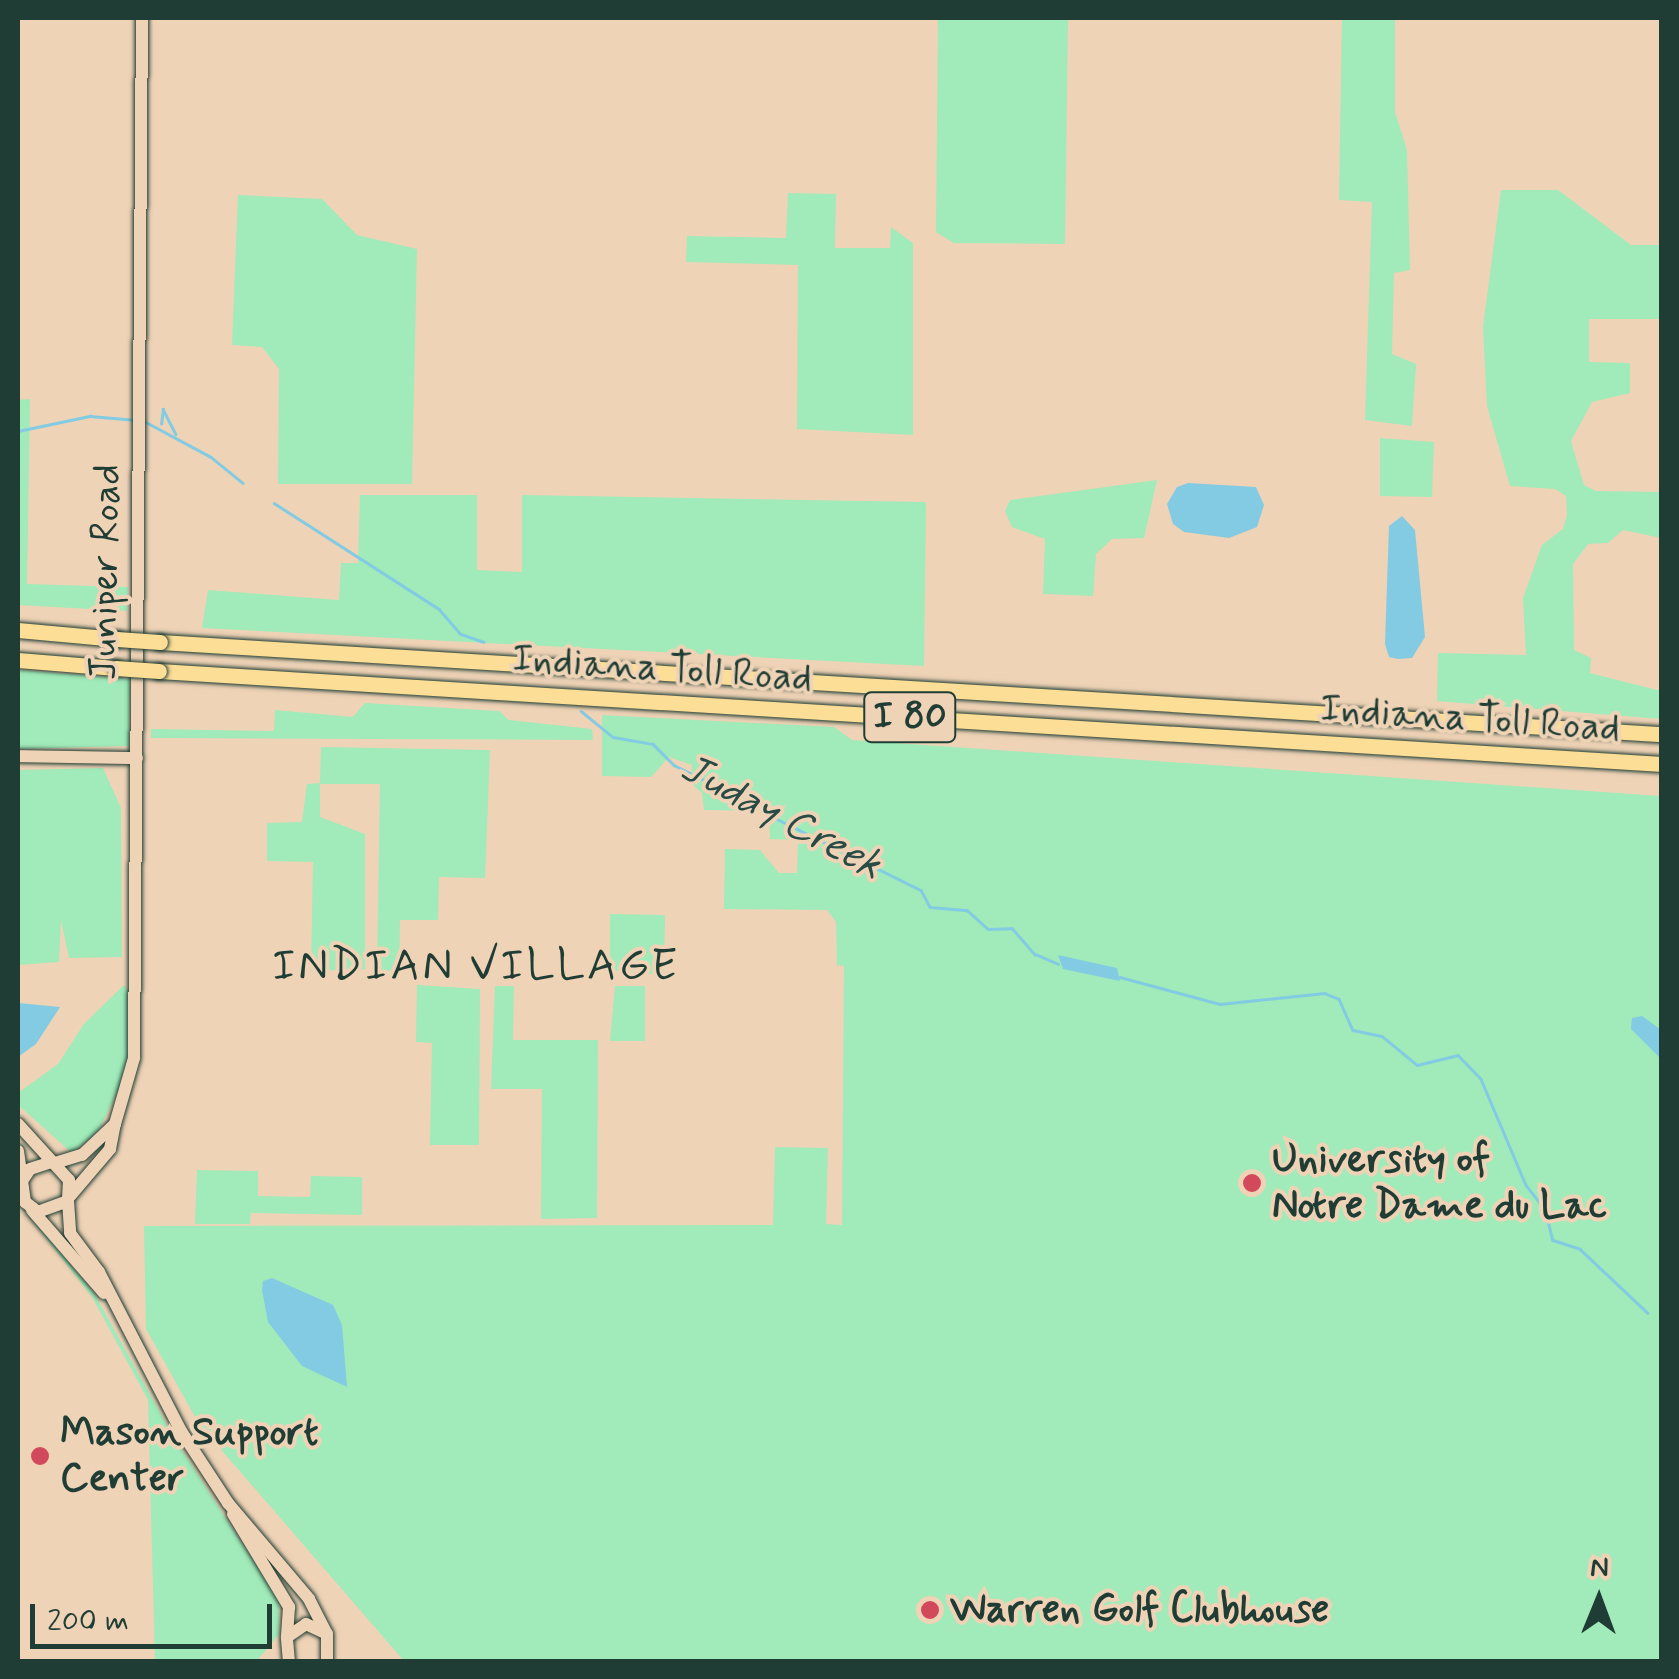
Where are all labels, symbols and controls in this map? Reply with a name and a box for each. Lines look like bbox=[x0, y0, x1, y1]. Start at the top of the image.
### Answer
street label: Juniper Road bbox=[80, 463, 132, 681]
street label: Indiana Toll Road bbox=[510, 635, 814, 703]
road number: I 80 bbox=[862, 684, 958, 750]
street label: Indiana Toll Road bbox=[1318, 685, 1622, 753]
water label: Juday Creek bbox=[672, 744, 890, 892]
district label: INDIAN VILLAGE bbox=[276, 940, 676, 994]
place label: University of Notre Dame du Lac bbox=[1272, 1136, 1600, 1230]
marker: University of Notre Dame du Lac bbox=[1241, 1172, 1263, 1194]
place label: Mason Support Center bbox=[60, 1409, 314, 1503]
marker: Mason Support Center bbox=[29, 1445, 51, 1467]
north arrow bbox=[1549, 1549, 1649, 1649]
text: N bbox=[1590, 1550, 1609, 1587]
scale bar bbox=[35, 1584, 278, 1646]
place label: Warren Golf Clubhouse bbox=[950, 1586, 1339, 1634]
marker: Warren Golf Clubhouse bbox=[919, 1599, 941, 1621]
text: 200 m bbox=[47, 1602, 129, 1641]

